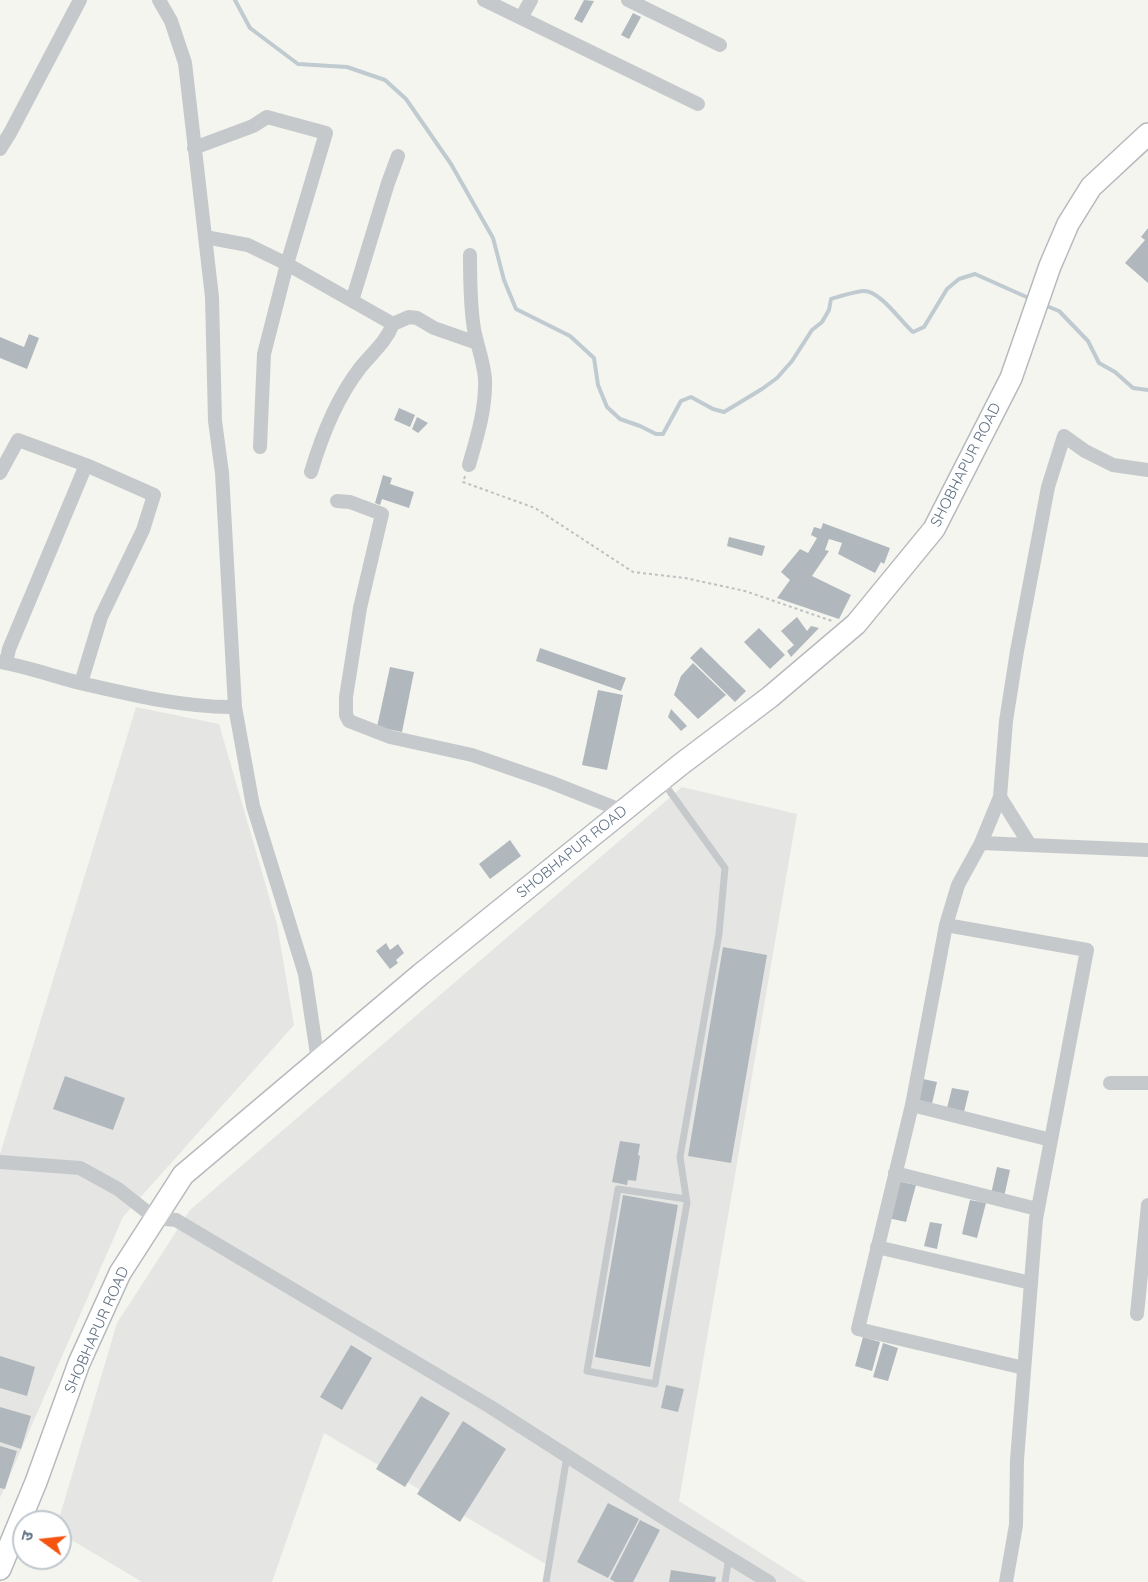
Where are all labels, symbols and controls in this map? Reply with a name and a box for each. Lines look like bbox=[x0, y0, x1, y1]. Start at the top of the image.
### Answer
street label: SHOBHAPUR ROAD bbox=[927, 400, 1005, 530]
street label: SHOBHAPUR ROAD bbox=[513, 802, 631, 902]
street label: SHOBHAPUR ROAD bbox=[61, 1264, 133, 1396]
north arrow bbox=[12, 1510, 72, 1570]
text: उ bbox=[16, 1529, 37, 1543]

